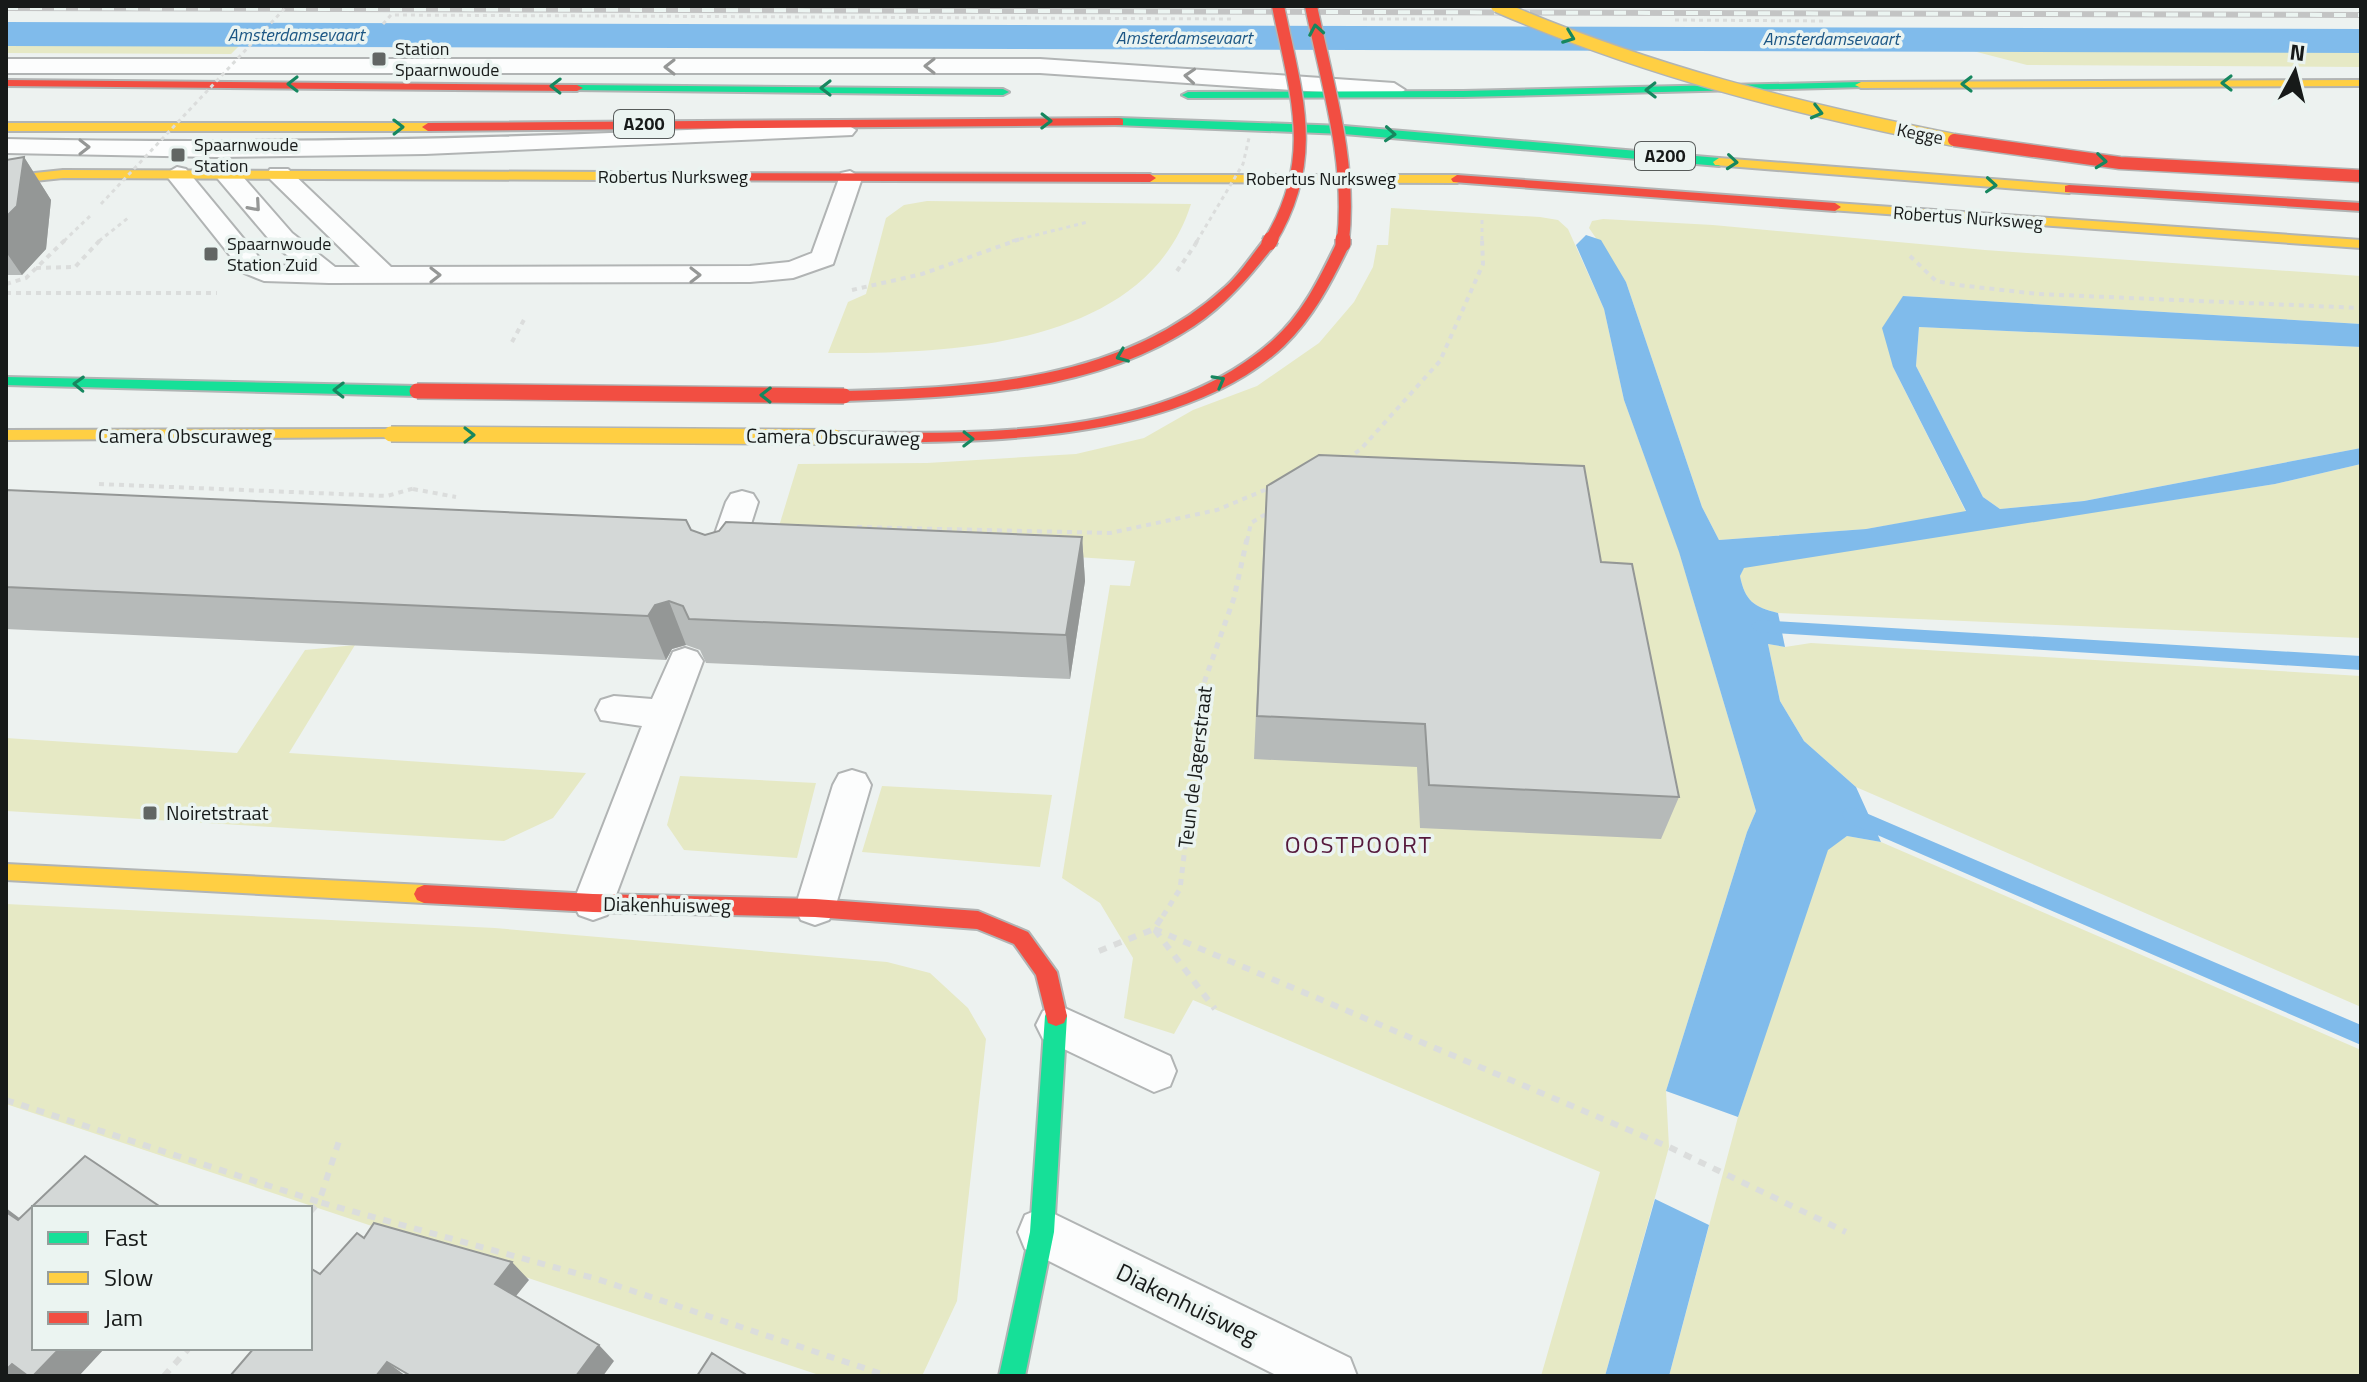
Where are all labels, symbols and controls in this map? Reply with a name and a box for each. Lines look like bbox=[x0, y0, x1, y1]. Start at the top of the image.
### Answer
water label: Amsterdamsevaart bbox=[228, 21, 366, 48]
one-way arrow bbox=[1308, 23, 1325, 37]
water label: Amsterdamsevaart bbox=[1116, 24, 1254, 51]
water label: Amsterdamsevaart bbox=[1763, 25, 1901, 52]
one-way arrow bbox=[1561, 27, 1575, 44]
north arrow bbox=[2255, 32, 2335, 112]
text: N bbox=[2288, 34, 2307, 70]
place label: Station Spaarnwoude bbox=[395, 35, 499, 83]
marker: Station Spaarnwoude bbox=[370, 50, 388, 68]
one-way arrow bbox=[923, 57, 936, 75]
one-way arrow bbox=[663, 58, 676, 76]
one-way arrow bbox=[1183, 68, 1196, 85]
one-way arrow bbox=[2220, 74, 2233, 92]
one-way arrow bbox=[286, 75, 299, 93]
one-way arrow bbox=[1960, 75, 1973, 92]
one-way arrow bbox=[549, 77, 562, 95]
one-way arrow bbox=[819, 79, 832, 97]
one-way arrow bbox=[1644, 81, 1657, 98]
one-way arrow bbox=[1810, 103, 1824, 120]
road number: A200 bbox=[614, 110, 674, 138]
one-way arrow bbox=[1040, 112, 1053, 129]
street label: Kegge bbox=[1895, 116, 1946, 151]
one-way arrow bbox=[392, 118, 405, 136]
one-way arrow bbox=[1384, 125, 1397, 142]
place label: Spaarnwoude Station bbox=[194, 131, 298, 179]
one-way arrow bbox=[78, 138, 91, 156]
road number: A200 bbox=[1635, 142, 1695, 170]
marker: Spaarnwoude Station bbox=[169, 146, 187, 164]
one-way arrow bbox=[2095, 153, 2108, 170]
one-way arrow bbox=[1726, 154, 1739, 171]
street label: Robertus Nurksweg bbox=[598, 163, 748, 190]
street label: Robertus Nurksweg bbox=[1246, 165, 1396, 192]
one-way arrow bbox=[1985, 176, 1998, 193]
one-way arrow bbox=[245, 197, 259, 212]
street label: Robertus Nurksweg bbox=[1892, 199, 2044, 236]
place label: Spaarnwoude Station Zuid bbox=[227, 230, 331, 278]
marker: Spaarnwoude Station Zuid bbox=[202, 245, 220, 263]
one-way arrow bbox=[429, 266, 442, 284]
one-way arrow bbox=[689, 266, 702, 283]
one-way arrow bbox=[1116, 347, 1130, 363]
one-way arrow bbox=[72, 375, 85, 392]
one-way arrow bbox=[1210, 375, 1224, 391]
one-way arrow bbox=[332, 381, 345, 398]
one-way arrow bbox=[759, 386, 772, 404]
street label: Camera Obscuraweg bbox=[746, 419, 920, 454]
street label: Camera Obscuraweg bbox=[98, 420, 272, 451]
one-way arrow bbox=[463, 426, 476, 443]
one-way arrow bbox=[962, 430, 975, 447]
street label: Teun de Jagerstraat bbox=[1169, 684, 1220, 850]
place label: Noiretstraat bbox=[166, 797, 268, 828]
marker: Noiretstraat bbox=[141, 804, 159, 822]
district label: OOSTPOORT bbox=[1285, 826, 1433, 862]
street label: Diakenhuisweg bbox=[603, 888, 731, 921]
legend bbox=[32, 1206, 312, 1350]
text: Fast bbox=[104, 1219, 148, 1255]
street label: Diakenhuisweg bbox=[1111, 1253, 1264, 1353]
text: Slow bbox=[104, 1259, 153, 1295]
text: Jam bbox=[104, 1299, 143, 1335]

